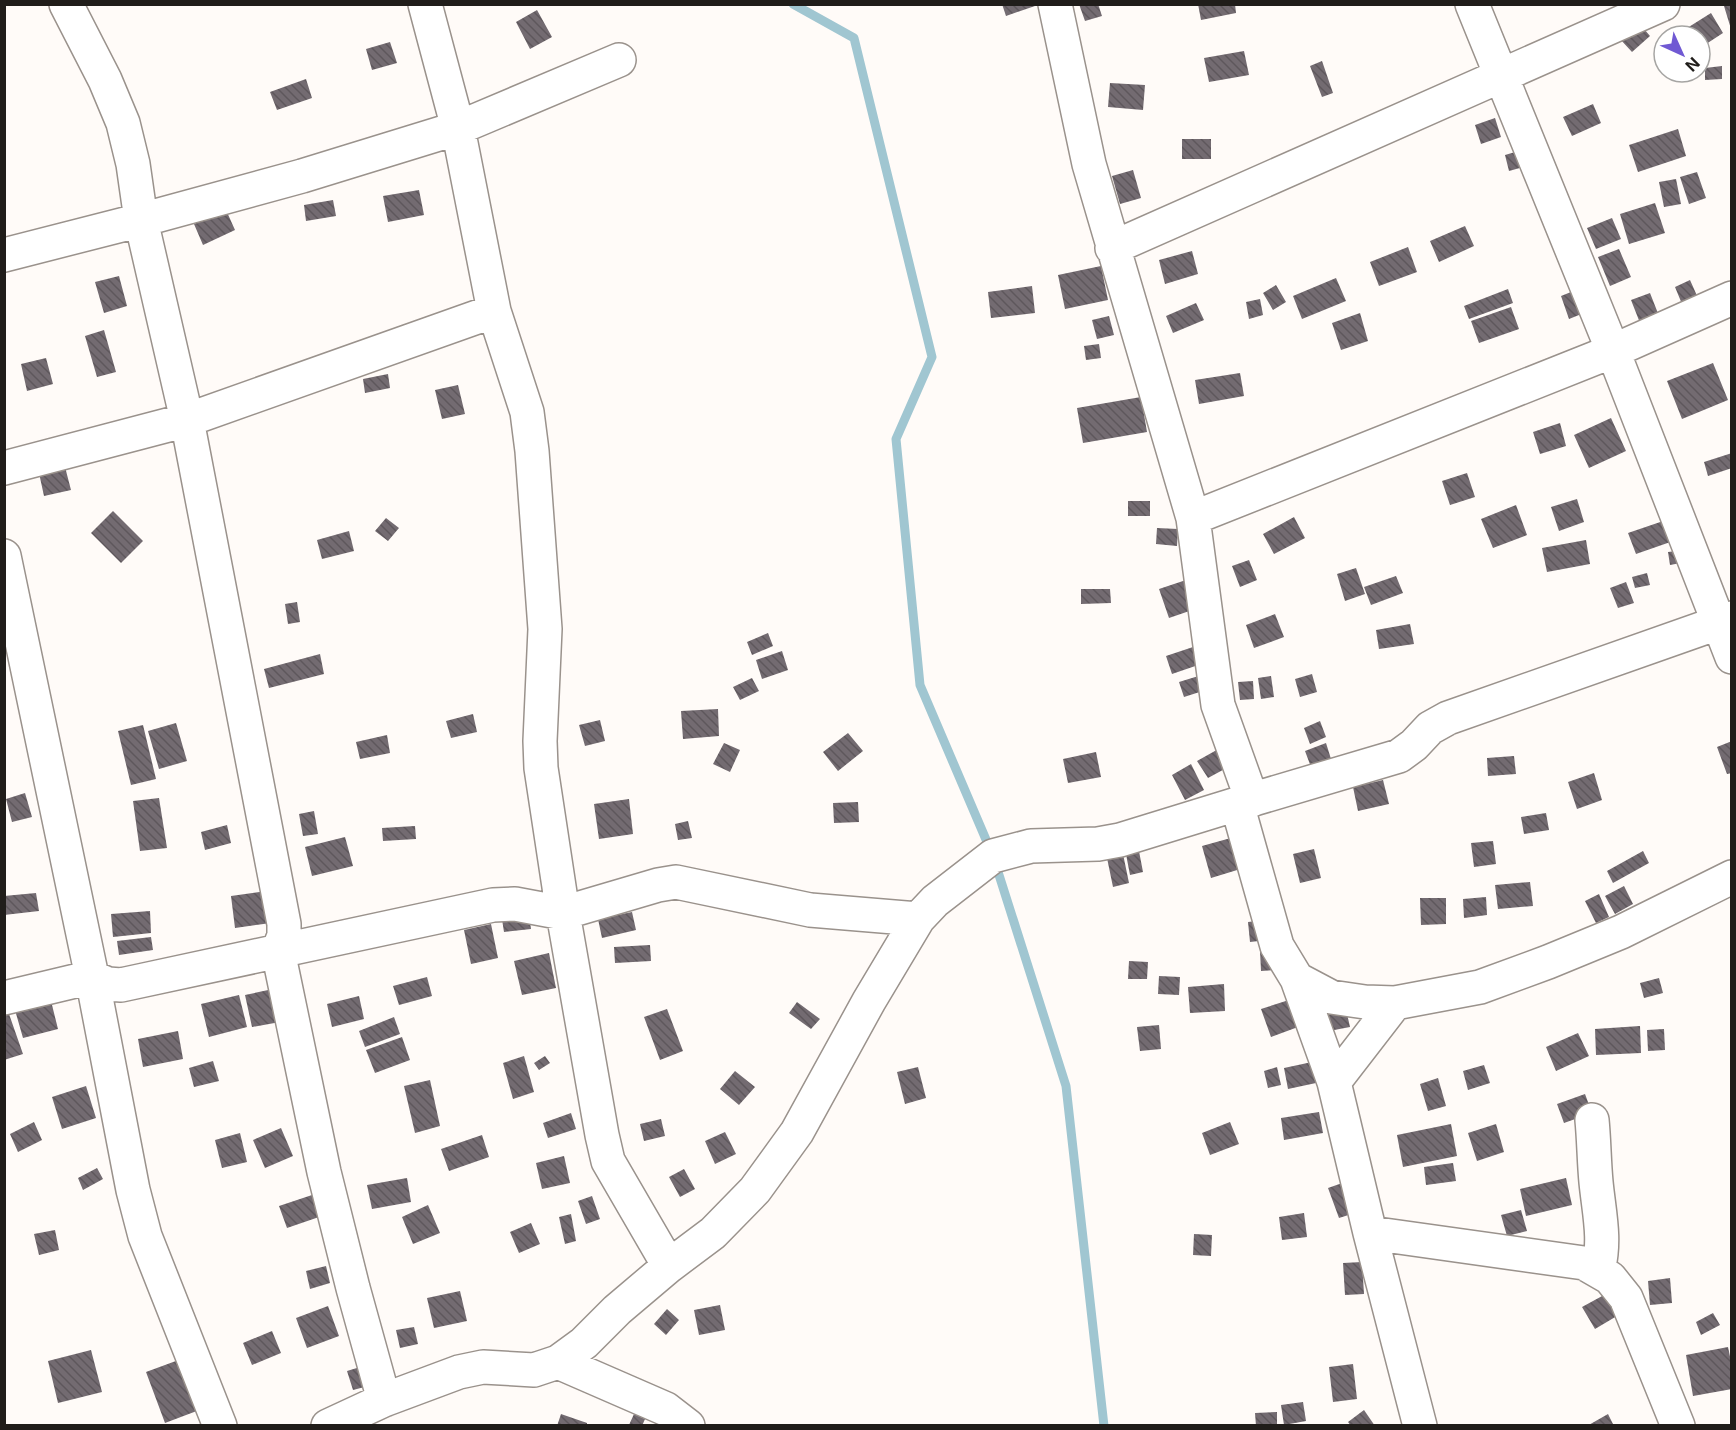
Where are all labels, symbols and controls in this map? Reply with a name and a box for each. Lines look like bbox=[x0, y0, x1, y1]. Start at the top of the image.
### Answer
north arrow bbox=[1652, 24, 1712, 84]
text: N bbox=[1681, 53, 1704, 76]

